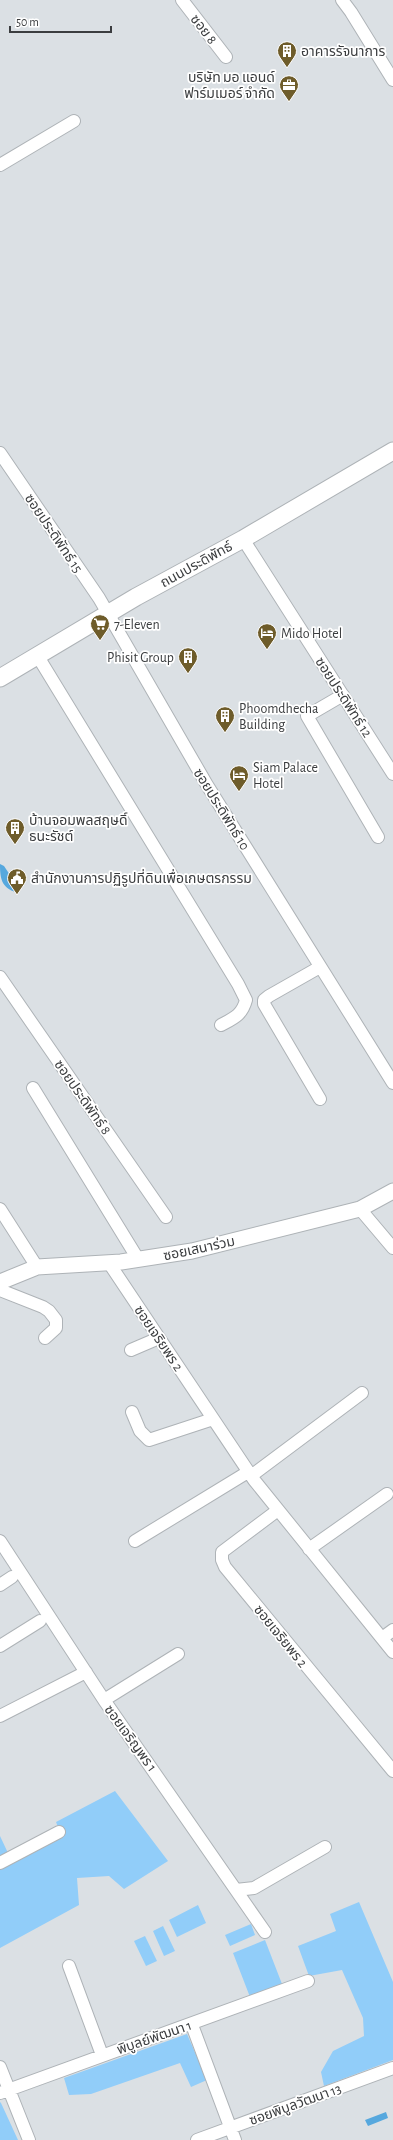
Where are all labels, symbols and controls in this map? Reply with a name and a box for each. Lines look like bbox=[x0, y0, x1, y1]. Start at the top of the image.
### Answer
scale bar bbox=[10, 8, 111, 34]
street label: ซอย 8 bbox=[188, 12, 219, 47]
text: 50 m bbox=[16, 16, 39, 28]
building icon: อาคารรัจนาการ bbox=[276, 40, 298, 68]
place label: อาคารรัจนาการ bbox=[301, 44, 385, 59]
place label: บริษัท มอ แอนด์ ฟาร์มเมอร์ จำกัด bbox=[184, 70, 275, 101]
office icon: บริษัท มอ แอนด์ ฟาร์มเมอร์ จำกัด bbox=[278, 74, 300, 102]
street label: ซอยประดิพัทธ์ 15 bbox=[22, 491, 86, 576]
street label: ถนนประดิพัทธ์ bbox=[158, 538, 235, 590]
supermarket icon: 7-Eleven bbox=[89, 613, 111, 641]
place label: 7-Eleven bbox=[114, 618, 160, 632]
hotel icon: Mido Hotel bbox=[256, 622, 278, 650]
place label: Mido Hotel bbox=[281, 627, 342, 641]
building icon: Phisit Group bbox=[177, 646, 199, 674]
place label: Phisit Group bbox=[107, 651, 174, 665]
street label: ซอยประดิพัทธ์ 12 bbox=[312, 655, 375, 740]
place label: Phoomdhecha Building bbox=[239, 702, 319, 732]
building icon: Phoomdhecha Building bbox=[214, 705, 236, 733]
place label: Siam Palace Hotel bbox=[253, 761, 318, 791]
hotel icon: Siam Palace Hotel bbox=[228, 764, 250, 792]
street label: ซอยประดิพัทธ์ 10 bbox=[191, 766, 253, 853]
place label: บ้านจอมพลสฤษดิ์ ธนะรัชต์ bbox=[29, 812, 128, 844]
building icon: บ้านจอมพลสฤษดิ์ ธนะรัชต์ bbox=[4, 817, 26, 845]
public building icon: สำนักงานการปฏิรูปที่ดินเพื่อเกษตรกรรม bbox=[6, 867, 28, 895]
place label: สำนักงานการปฏิรูปที่ดินเพื่อเกษตรกรรม bbox=[31, 868, 252, 887]
street label: ซอยประดิพัทธ์ 8 bbox=[51, 1057, 114, 1137]
street label: ซอยเสนาร่วม bbox=[162, 1233, 236, 1263]
street label: ซอยเจริยพร 2 bbox=[131, 1303, 185, 1374]
street label: ซอยเจริยพร 2 bbox=[251, 1603, 309, 1670]
street label: ซอยเจริญพร 1 bbox=[101, 1703, 159, 1774]
street label: พิบูลย์พัฒนา 1 bbox=[115, 2018, 194, 2058]
street label: ซอยพิบูลวัฒนา 13 bbox=[247, 2081, 344, 2129]

